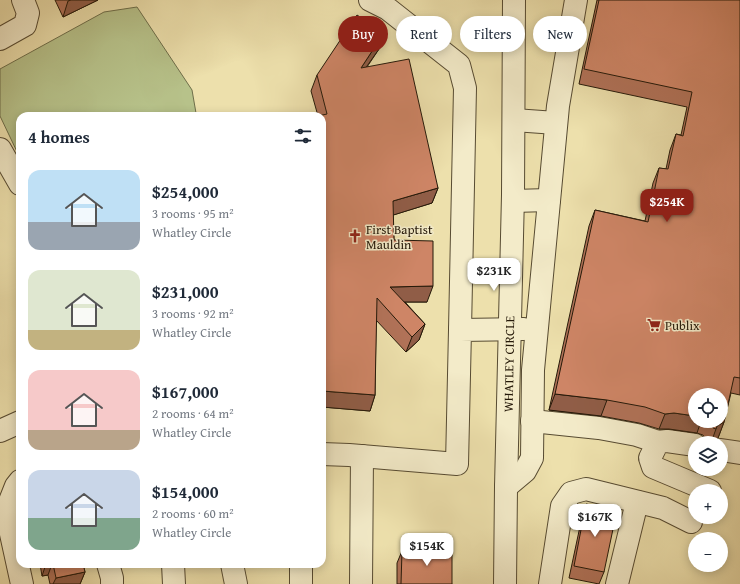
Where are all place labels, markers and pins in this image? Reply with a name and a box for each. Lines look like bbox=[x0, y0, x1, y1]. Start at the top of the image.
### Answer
pin: $254K bbox=[639, 189, 695, 223]
place label: First Baptist Mauldin bbox=[366, 220, 433, 254]
church icon: First Baptist Mauldin bbox=[347, 228, 363, 244]
pin: $231K bbox=[466, 258, 522, 292]
place label: Publix bbox=[665, 316, 700, 335]
supermarket icon: Publix bbox=[646, 317, 662, 333]
pin: $167K bbox=[567, 504, 623, 538]
pin: $154K bbox=[399, 533, 455, 567]

